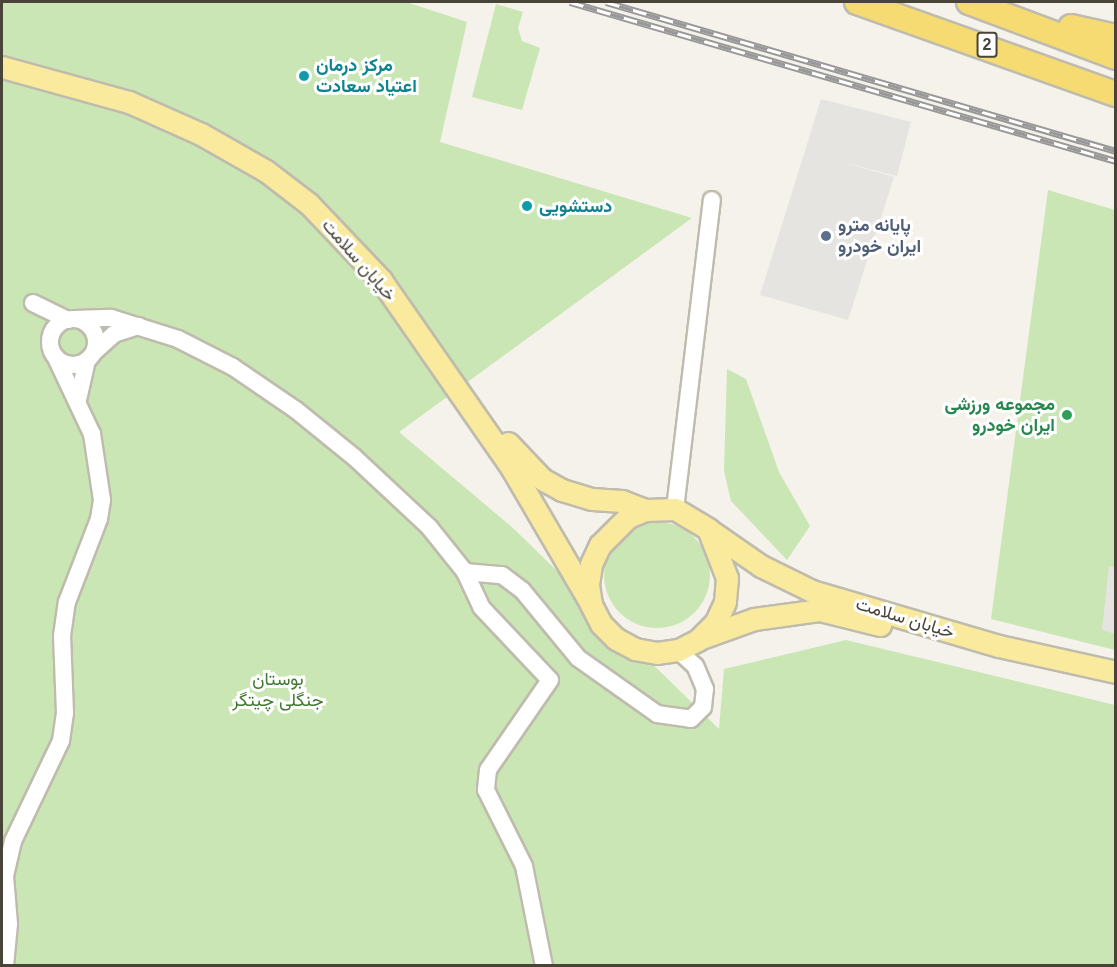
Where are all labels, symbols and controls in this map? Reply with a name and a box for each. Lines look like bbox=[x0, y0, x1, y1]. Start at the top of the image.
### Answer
road number: 2 bbox=[976, 32, 998, 58]
place label: مرکز درمان اعتیاد سعادت bbox=[316, 55, 417, 98]
marker: مرکز درمان اعتیاد سعادت bbox=[297, 69, 311, 83]
place label: دستشویی bbox=[539, 195, 612, 217]
marker: دستشویی bbox=[520, 199, 534, 213]
street label: خیابان سلامت bbox=[317, 214, 401, 306]
place label: پایانه مترو ایران خودرو bbox=[838, 215, 921, 258]
marker: پایانه مترو ایران خودرو bbox=[819, 229, 833, 243]
place label: مجموعه ورزشی ایران خودرو bbox=[944, 394, 1055, 436]
marker: مجموعه ورزشی ایران خودرو bbox=[1060, 408, 1074, 422]
street label: خیابان سلامت bbox=[853, 593, 957, 643]
park label: بوستان جنگلی چیتگر bbox=[232, 669, 324, 712]

